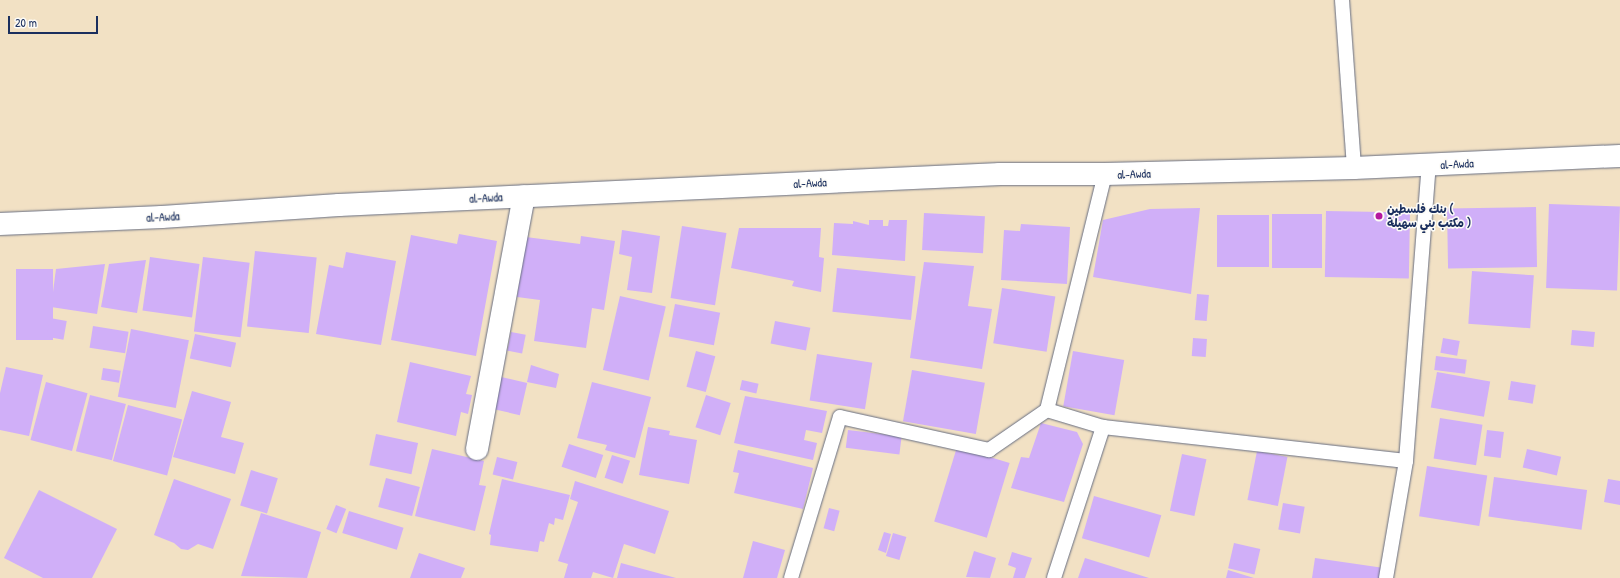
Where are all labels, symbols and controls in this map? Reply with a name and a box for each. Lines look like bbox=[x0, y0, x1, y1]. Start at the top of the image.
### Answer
scale bar bbox=[10, 8, 100, 34]
text: 20 m bbox=[15, 14, 37, 31]
street label: al-Awda bbox=[1440, 156, 1474, 172]
street label: al-Awda bbox=[1117, 166, 1151, 182]
street label: al-Awda bbox=[793, 175, 827, 191]
street label: al-Awda bbox=[469, 190, 503, 206]
place label: بنك فلسطين ( مكتب بني سهيلة ) bbox=[1387, 202, 1471, 230]
street label: al-Awda bbox=[146, 209, 180, 225]
marker: بنك فلسطين ( مكتب بني سهيلة ) bbox=[1374, 211, 1384, 221]

